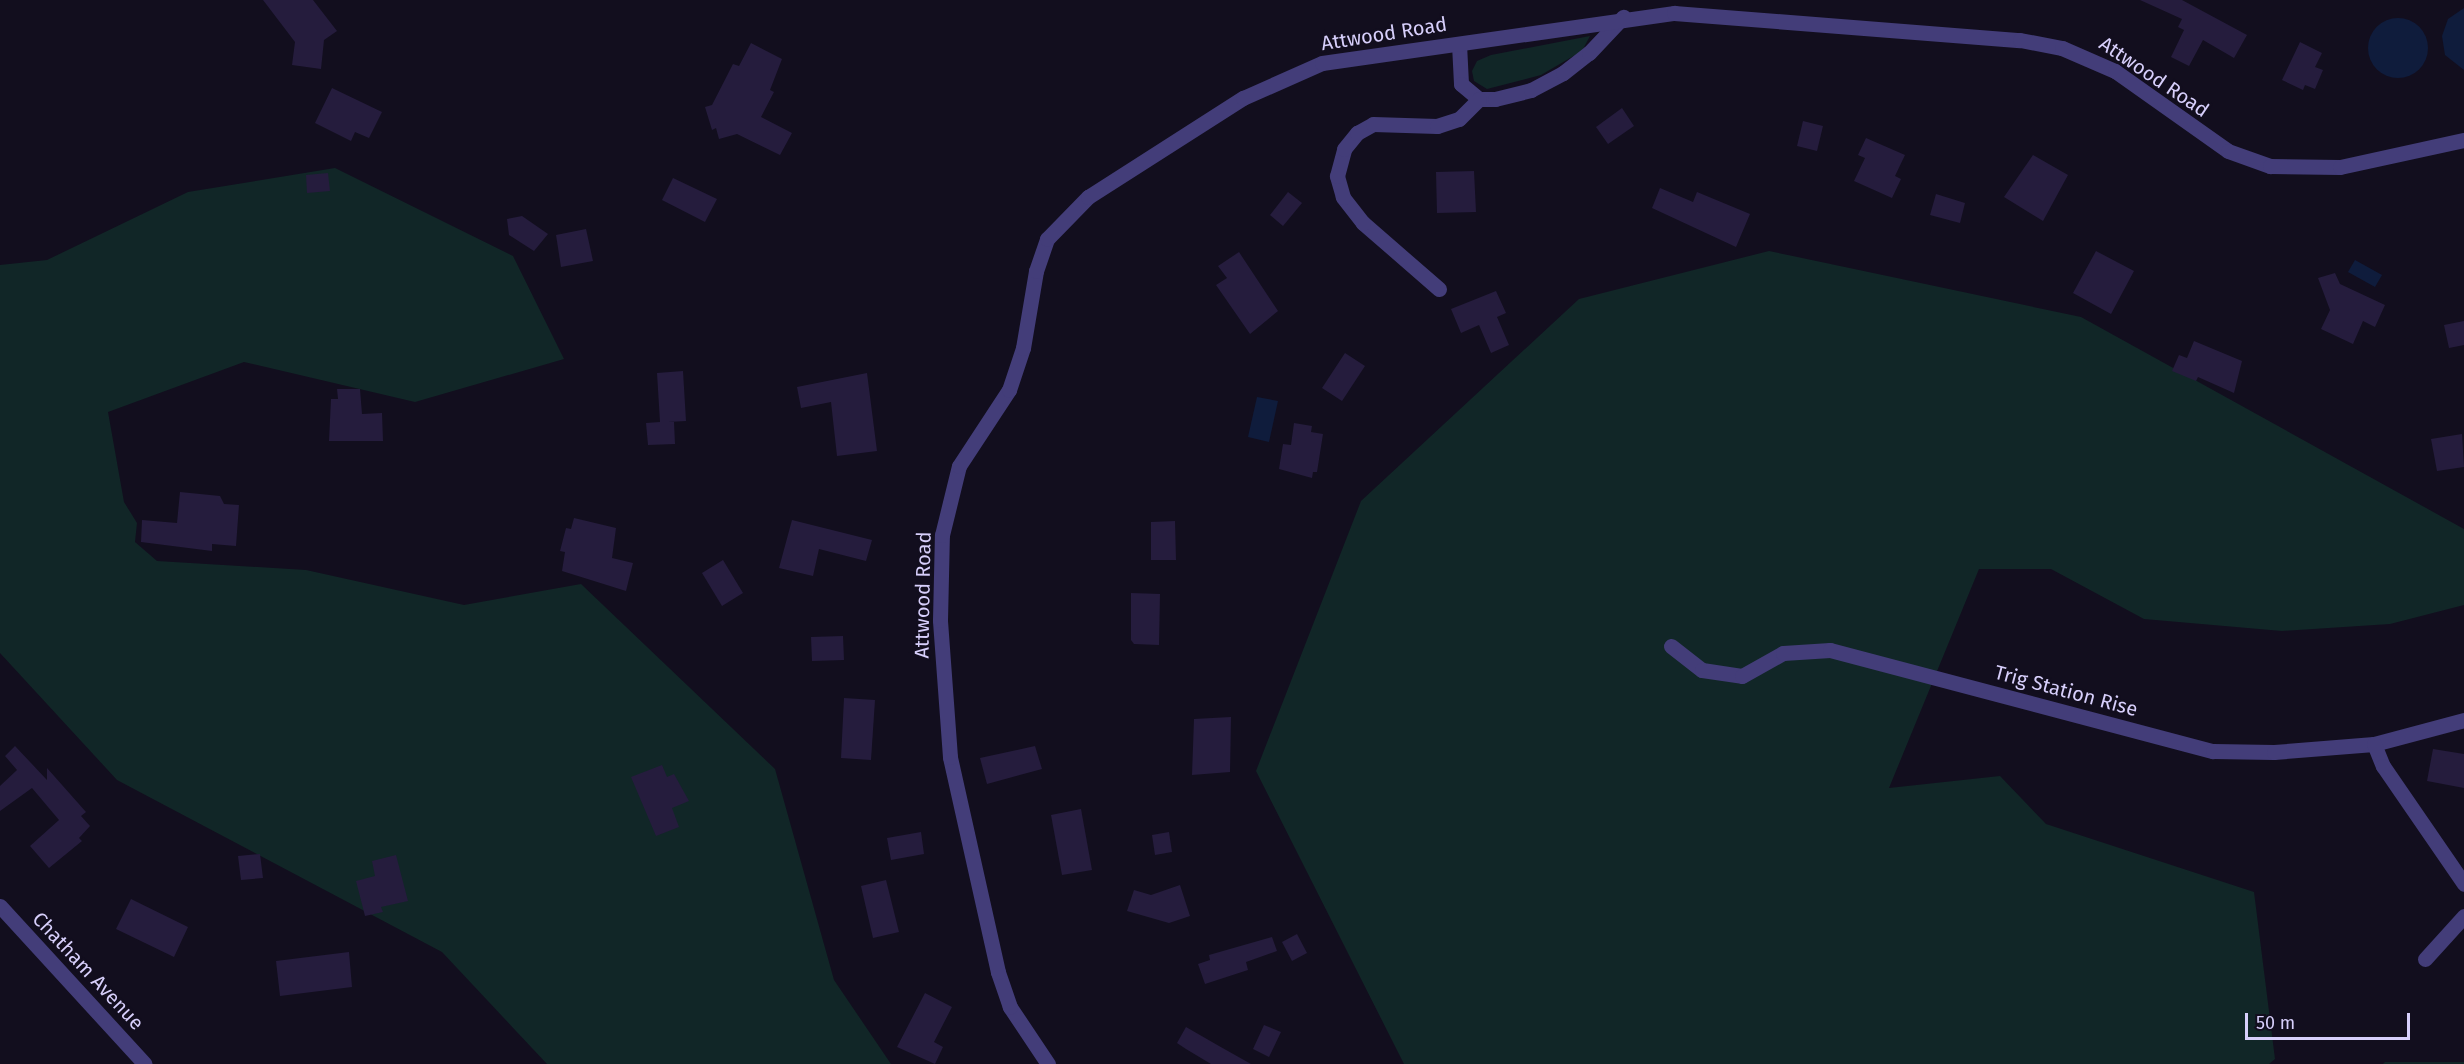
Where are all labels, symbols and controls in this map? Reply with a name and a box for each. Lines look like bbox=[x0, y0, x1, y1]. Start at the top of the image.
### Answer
street label: Attwood Road bbox=[1319, 12, 1449, 56]
street label: Attwood Road bbox=[2095, 32, 2213, 122]
street label: Attwood Road bbox=[910, 531, 936, 659]
street label: Trig Station Rise bbox=[1992, 660, 2140, 722]
street label: Chatham Avenue bbox=[27, 907, 149, 1035]
scale bar bbox=[2248, 1001, 2413, 1039]
text: 50 m bbox=[2256, 1012, 2295, 1034]

